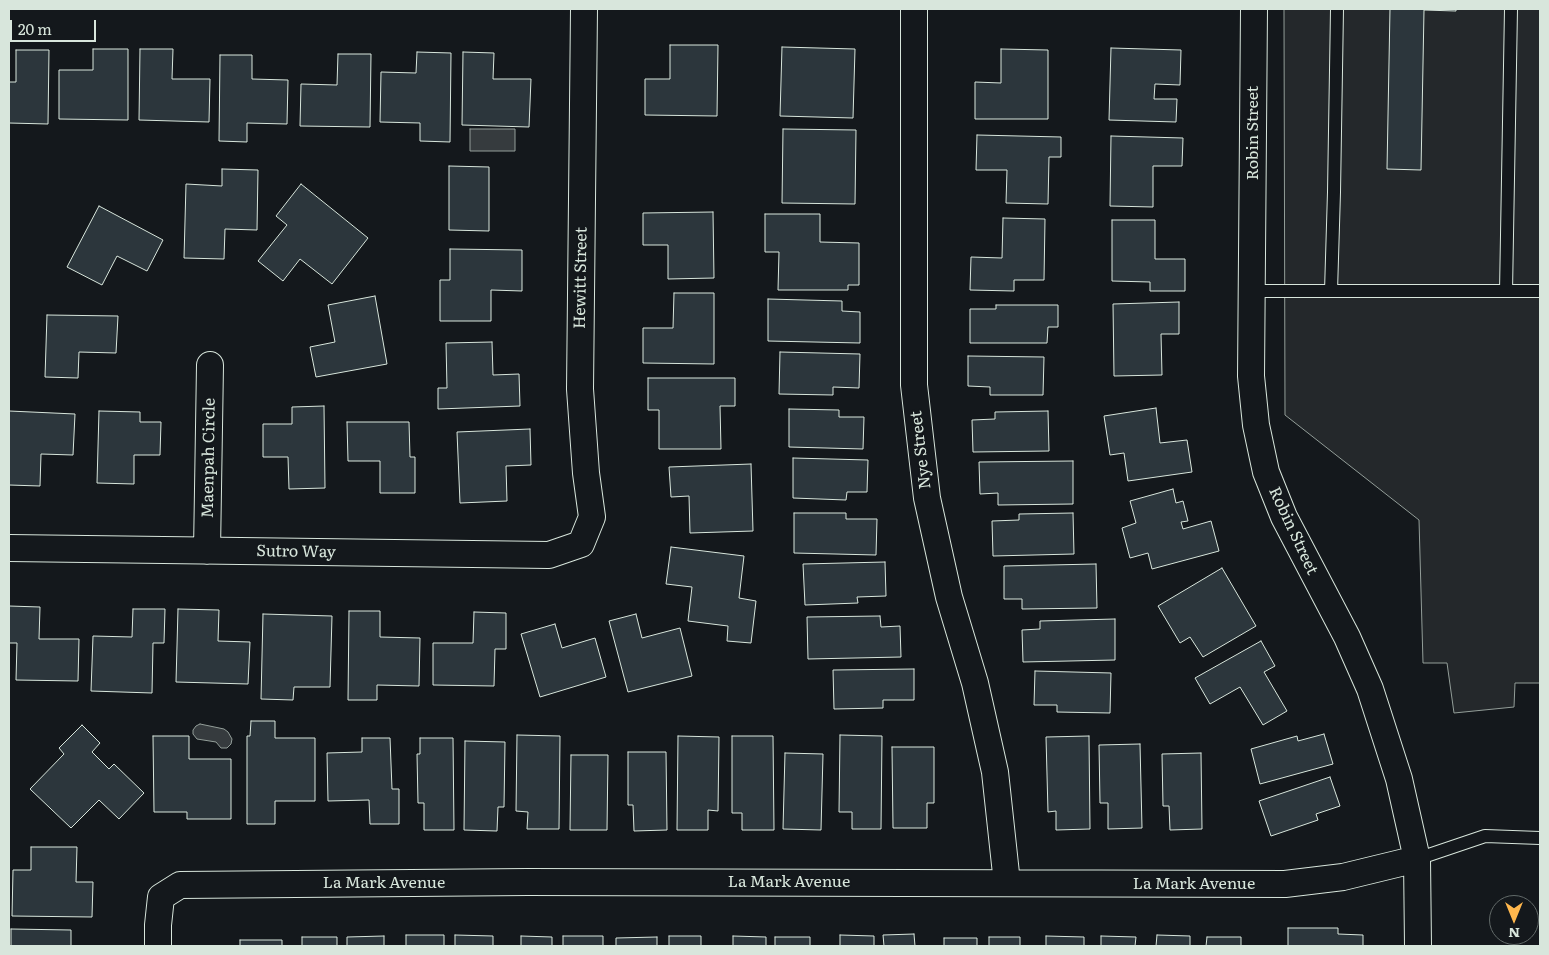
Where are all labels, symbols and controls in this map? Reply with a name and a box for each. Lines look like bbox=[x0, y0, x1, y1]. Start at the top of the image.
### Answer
scale bar bbox=[12, 10, 99, 42]
text: 20 m bbox=[18, 17, 52, 40]
street label: Robin Street bbox=[1243, 86, 1263, 180]
street label: Hewitt Street bbox=[571, 227, 591, 329]
street label: Maenpah Circle bbox=[198, 398, 220, 518]
street label: Nye Street bbox=[907, 410, 935, 490]
street label: Robin Street bbox=[1264, 484, 1322, 578]
street label: Sutro Way bbox=[256, 542, 336, 562]
street label: La Mark Avenue bbox=[728, 872, 850, 892]
street label: La Mark Avenue bbox=[323, 873, 445, 893]
street label: La Mark Avenue bbox=[1133, 874, 1255, 894]
north arrow bbox=[1489, 895, 1539, 945]
text: N bbox=[1508, 924, 1520, 944]

